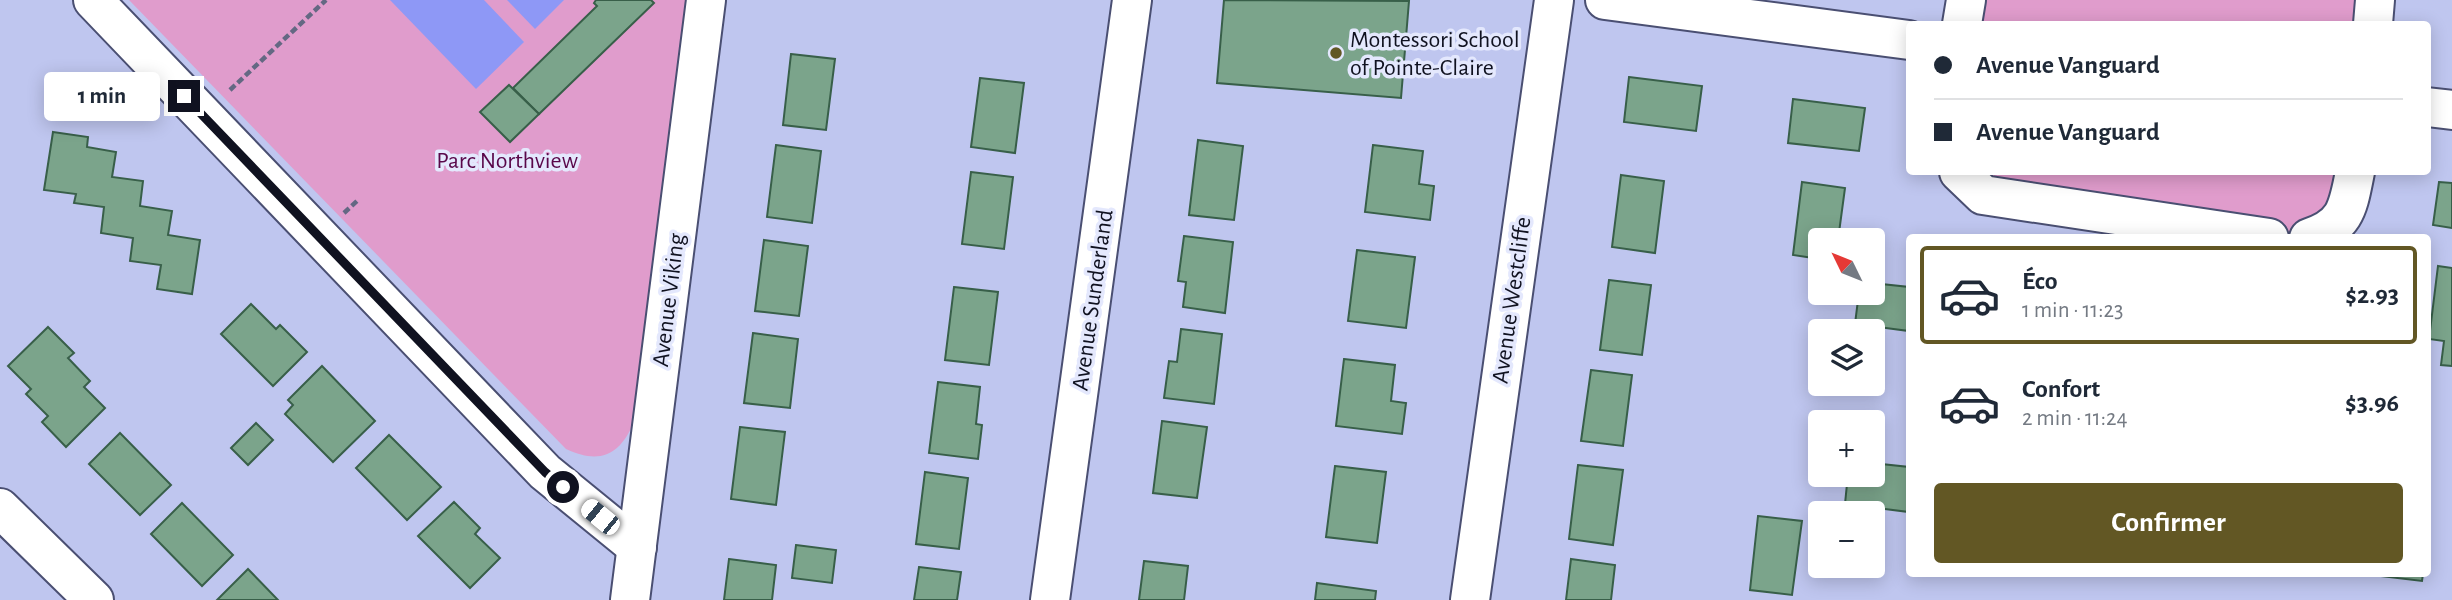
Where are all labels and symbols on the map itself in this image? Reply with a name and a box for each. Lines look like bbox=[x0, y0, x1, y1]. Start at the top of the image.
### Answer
place label: Montessori School of Pointe-Claire bbox=[1350, 28, 1520, 80]
marker: Montessori School of Pointe-Claire bbox=[1328, 45, 1344, 61]
callout: 1 min bbox=[44, 72, 160, 120]
route end bbox=[168, 80, 200, 112]
park label: Parc Northview bbox=[436, 149, 578, 173]
street label: Avenue Sunderland bbox=[1068, 208, 1118, 392]
street label: Avenue Westcliffe bbox=[1488, 215, 1536, 385]
north arrow bbox=[1808, 228, 1885, 304]
street label: Avenue Viking bbox=[649, 232, 689, 368]
route start bbox=[547, 471, 579, 503]
car bbox=[578, 496, 623, 538]

